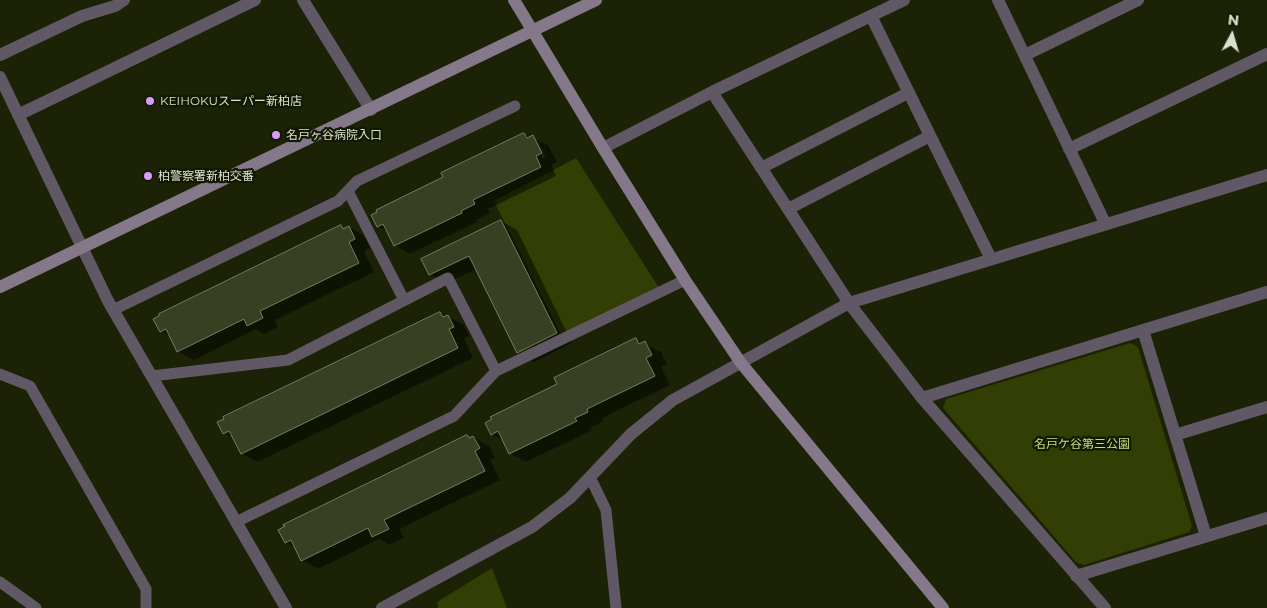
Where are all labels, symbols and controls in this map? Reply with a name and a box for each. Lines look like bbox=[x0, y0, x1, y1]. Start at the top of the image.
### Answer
north arrow bbox=[1207, 10, 1257, 60]
text: N bbox=[1227, 11, 1240, 30]
place label: KEIHOKUスーパー新柏店 bbox=[160, 94, 302, 108]
marker: KEIHOKUスーパー新柏店 bbox=[144, 95, 156, 107]
place label: 名戸ヶ谷病院入口 bbox=[286, 128, 382, 142]
marker: 名戸ヶ谷病院入口 bbox=[270, 129, 282, 141]
place label: 柏警察署新柏交番 bbox=[158, 169, 254, 183]
marker: 柏警察署新柏交番 bbox=[142, 170, 154, 182]
park label: 名戸ケ谷第三公園 bbox=[1034, 437, 1130, 451]

